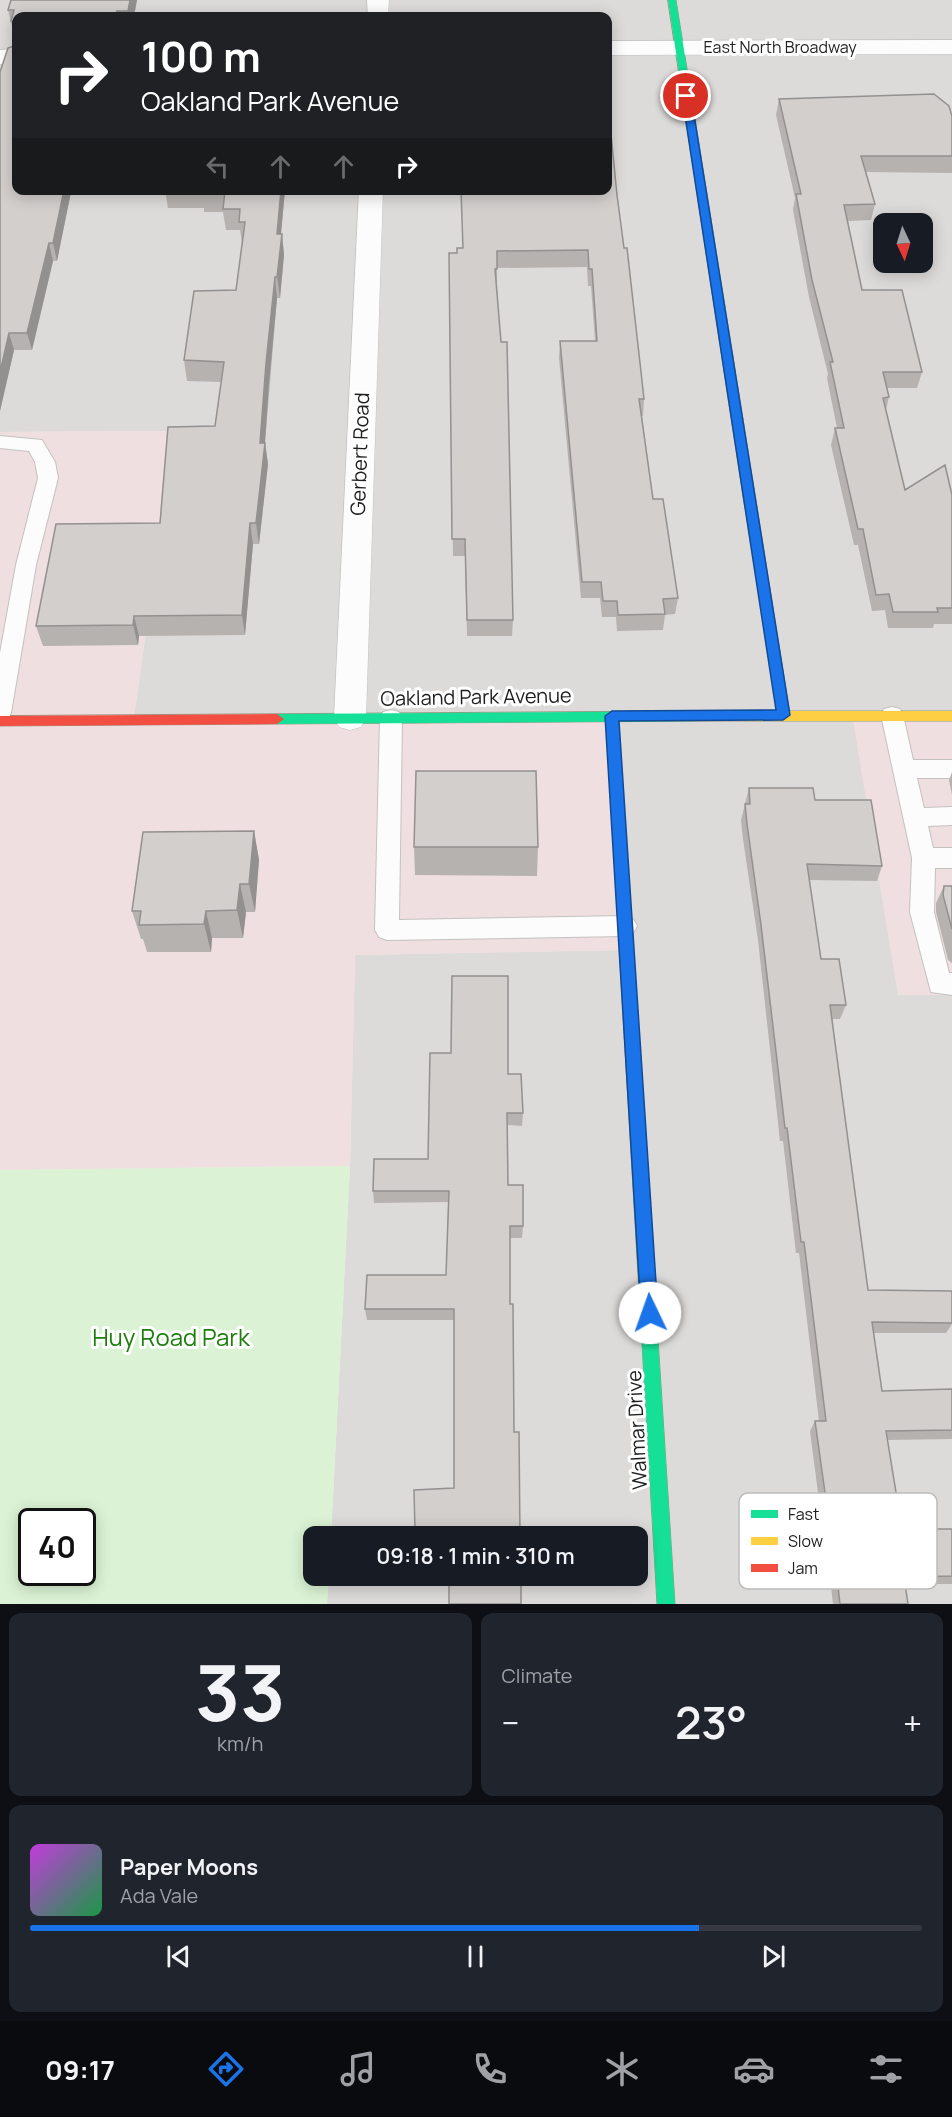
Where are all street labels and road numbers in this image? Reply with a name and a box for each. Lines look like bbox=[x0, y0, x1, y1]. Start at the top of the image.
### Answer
street label: East North Broadway bbox=[703, 36, 857, 58]
street label: Gerbert Road bbox=[344, 392, 375, 516]
street label: Oakland Park Avenue bbox=[380, 681, 572, 712]
street label: Walmar Drive bbox=[620, 1370, 653, 1490]

